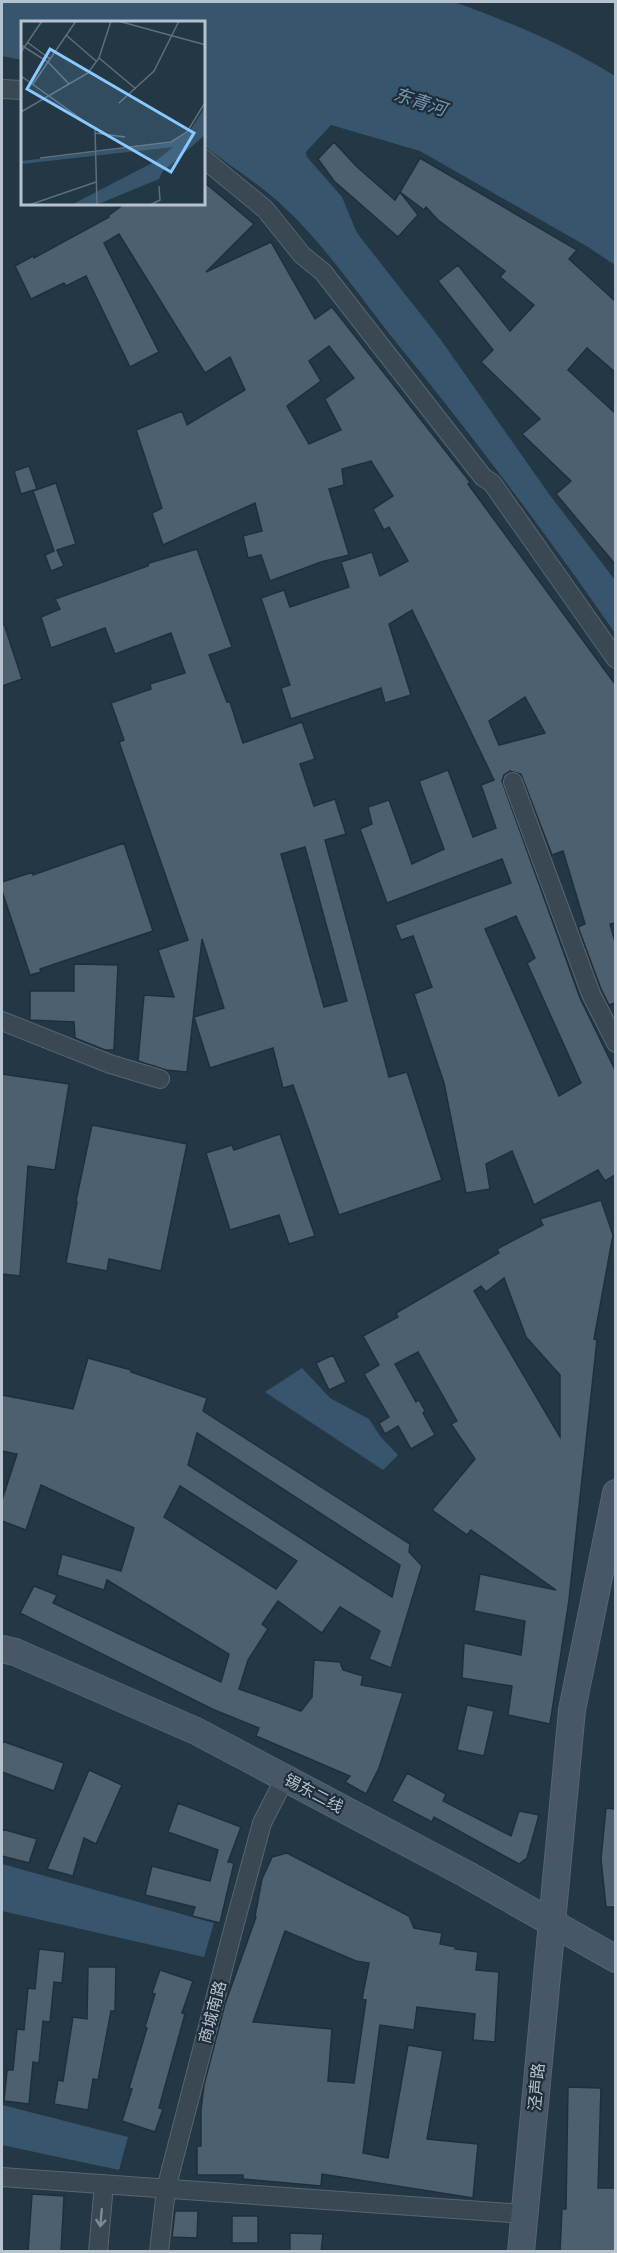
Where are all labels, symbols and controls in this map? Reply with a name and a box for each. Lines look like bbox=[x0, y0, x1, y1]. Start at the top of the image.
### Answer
inset map bbox=[21, 21, 206, 206]
water label: 东青河 bbox=[391, 83, 452, 122]
street label: 锡东二线 bbox=[281, 1770, 346, 1817]
street label: 商城南路 bbox=[195, 1979, 230, 2046]
street label: 泾声路 bbox=[525, 2062, 548, 2112]
one-way arrow bbox=[95, 2207, 106, 2227]

